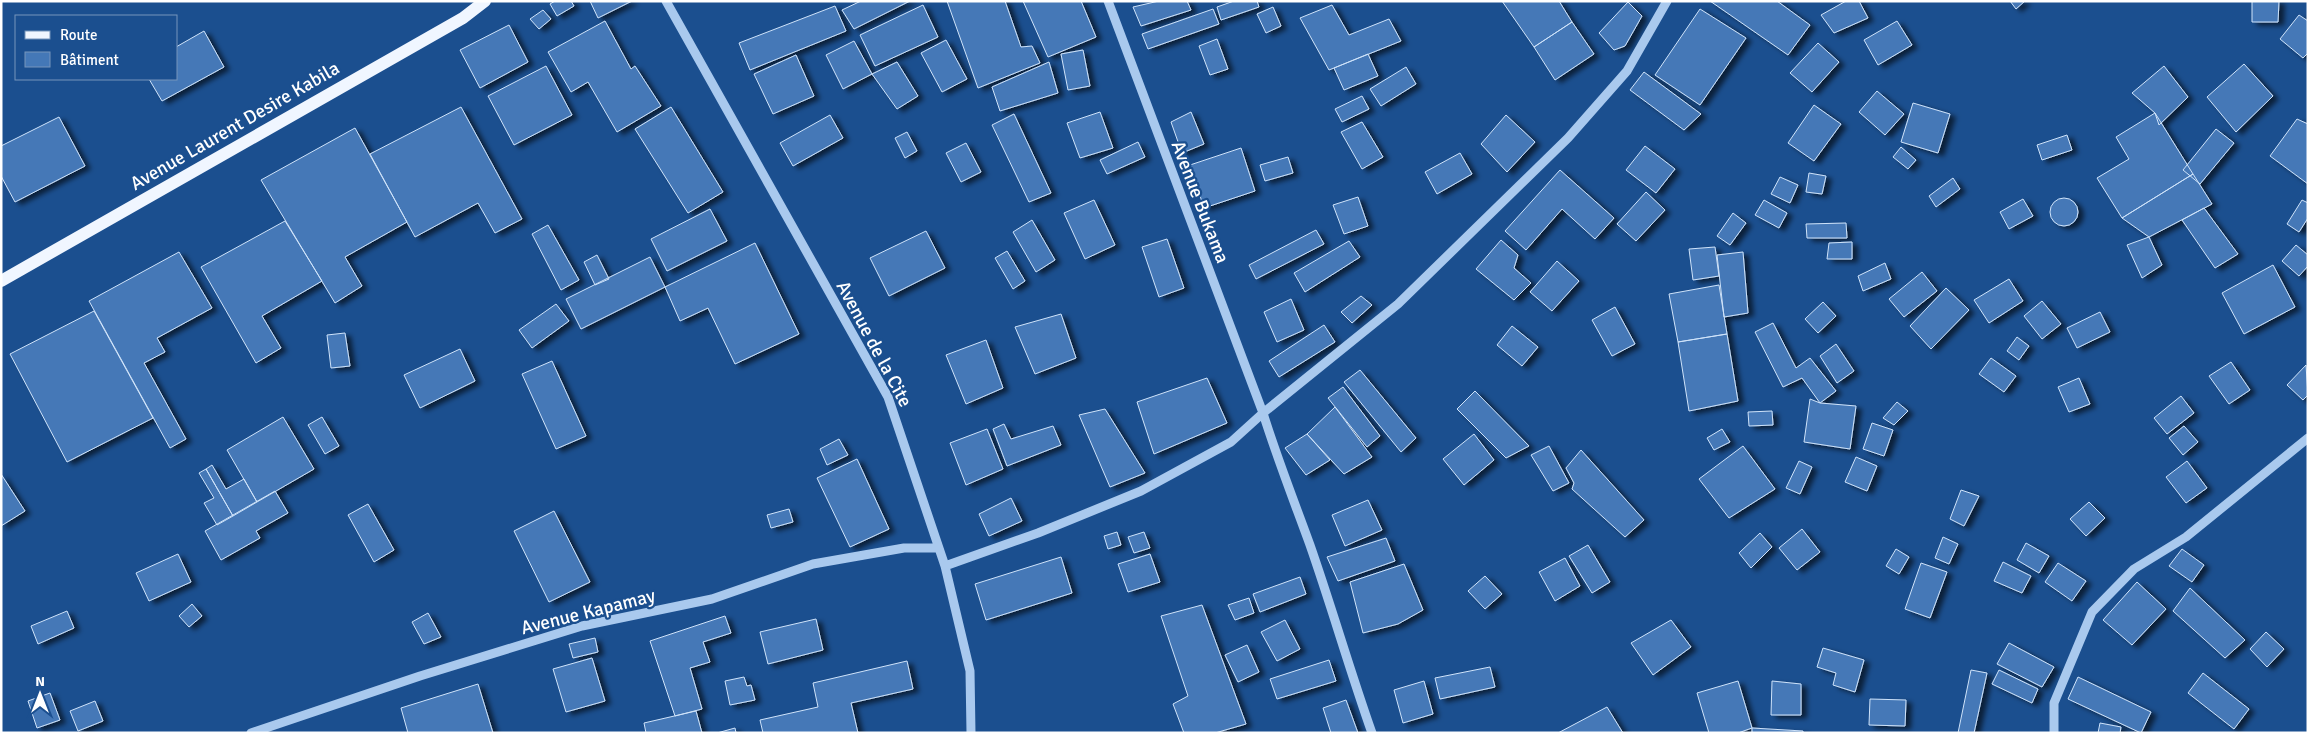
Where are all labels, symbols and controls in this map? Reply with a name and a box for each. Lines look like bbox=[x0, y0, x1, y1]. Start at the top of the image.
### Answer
legend bbox=[15, 15, 178, 80]
text: Route bbox=[60, 26, 97, 44]
text: Bâtiment bbox=[60, 51, 119, 69]
street label: Avenue Laurent Desire Kabila bbox=[126, 56, 344, 196]
street label: Avenue Bukama bbox=[1166, 137, 1234, 267]
street label: Avenue de la Cite bbox=[831, 277, 917, 411]
street label: Avenue Kapamay bbox=[518, 584, 658, 640]
north arrow bbox=[15, 669, 65, 719]
text: N bbox=[35, 673, 45, 690]

